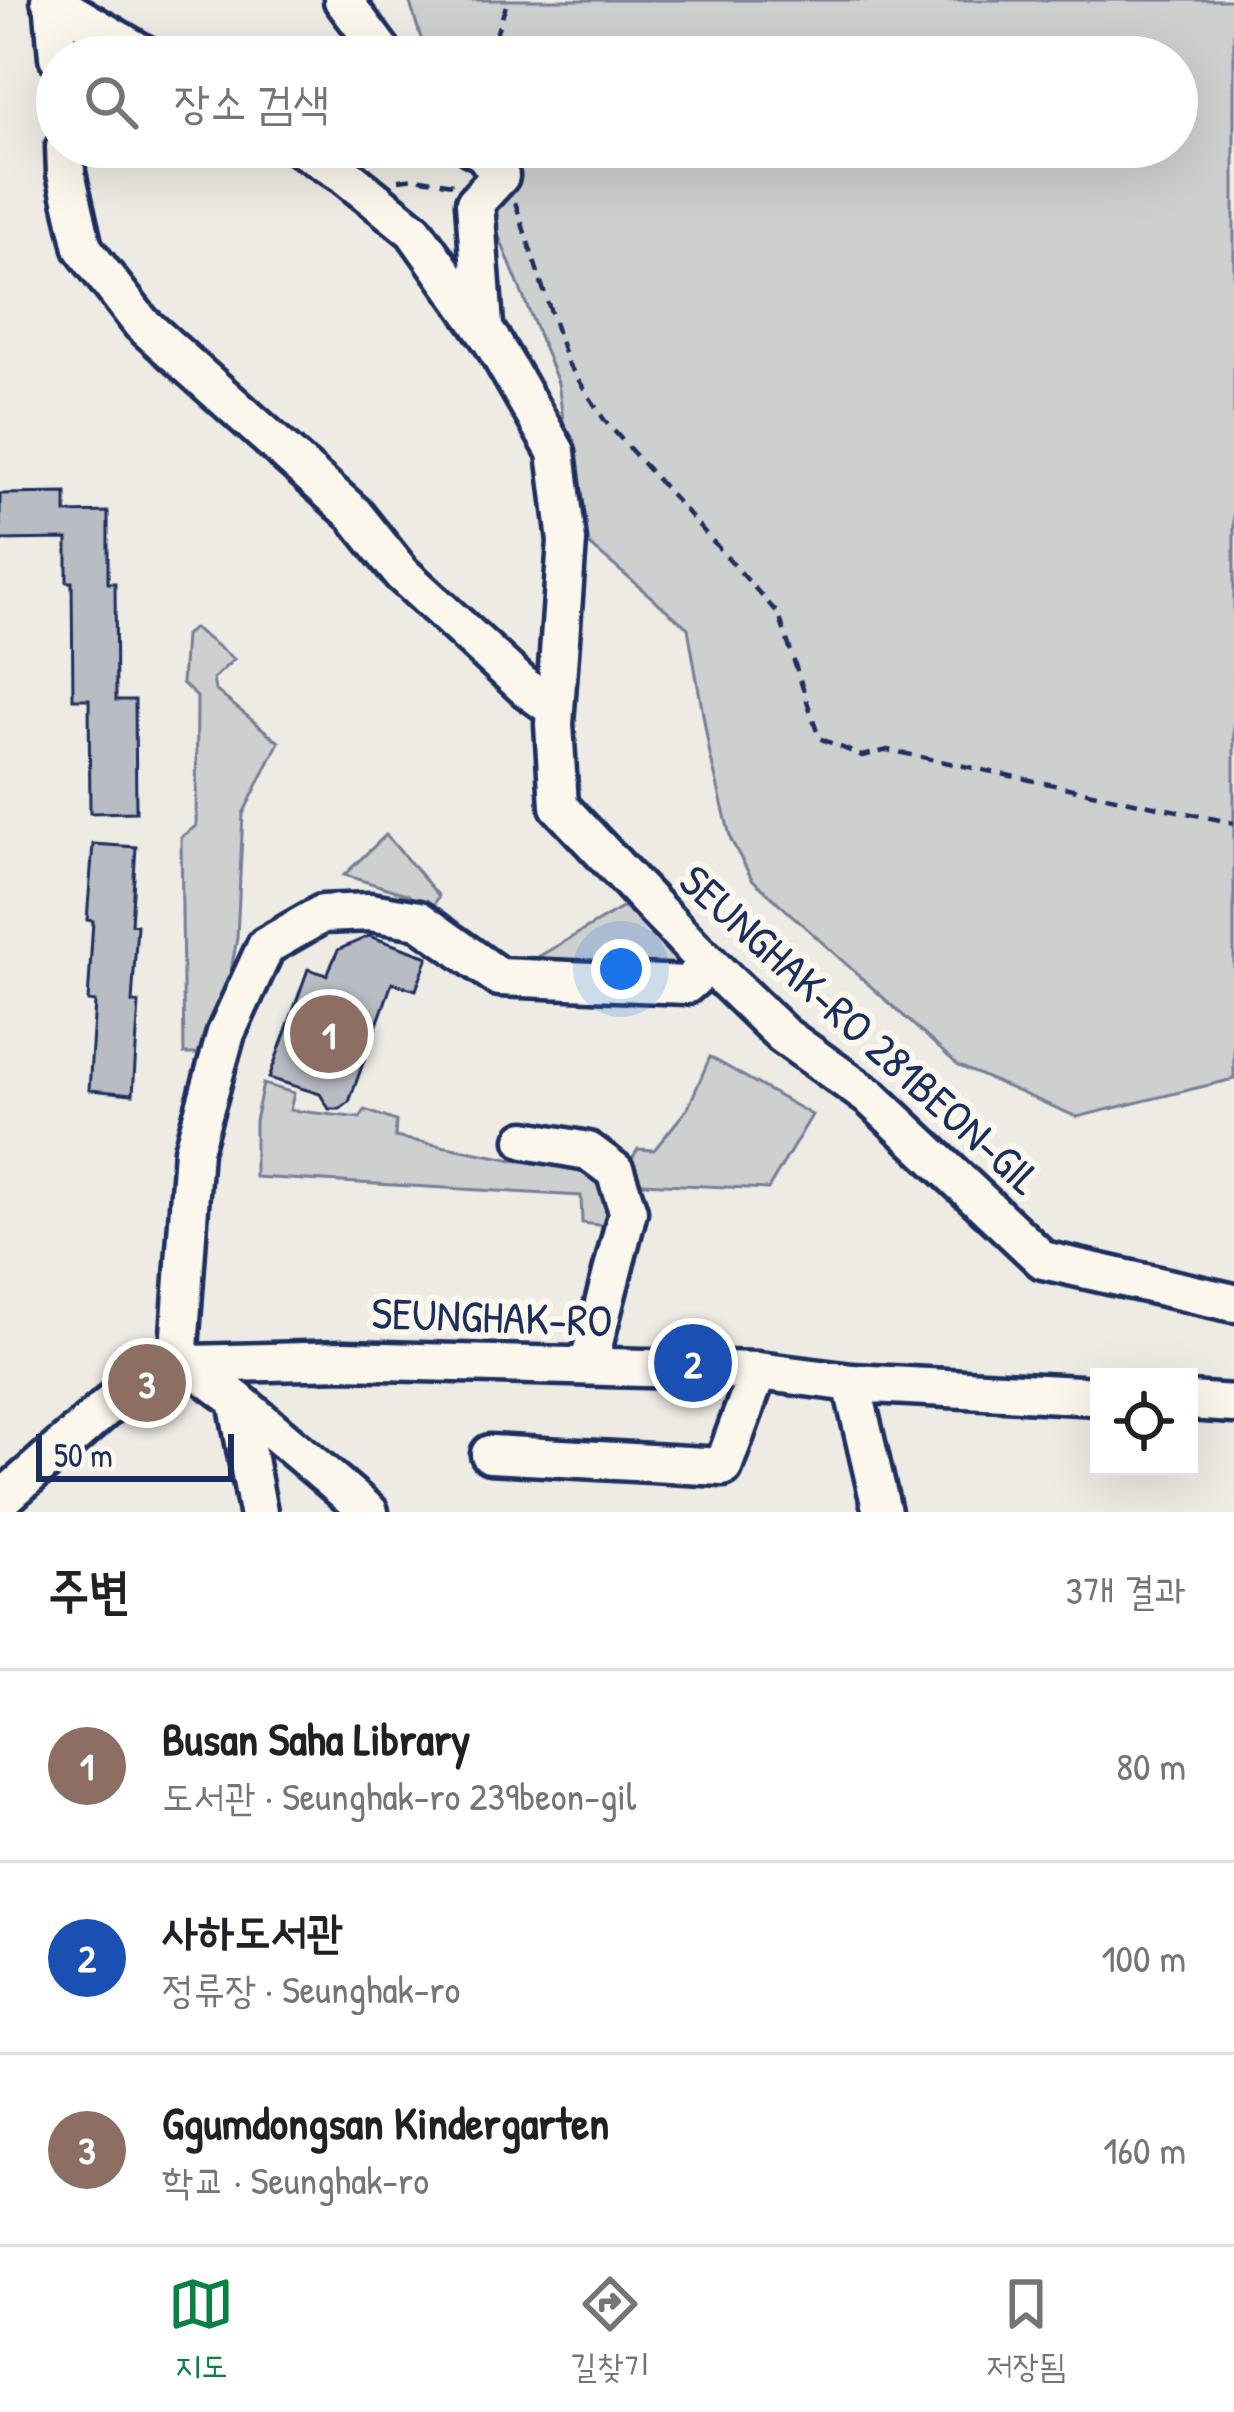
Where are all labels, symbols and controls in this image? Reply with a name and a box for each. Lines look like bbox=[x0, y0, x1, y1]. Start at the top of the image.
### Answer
search box bbox=[36, 36, 1198, 168]
icon: search bbox=[78, 69, 144, 135]
text: 장소 검색 bbox=[174, 71, 329, 132]
street label: SEUNGHAK-RO 281BEON-GIL bbox=[667, 850, 1055, 1208]
your location bbox=[591, 939, 651, 999]
pin: 1 bbox=[290, 989, 368, 1079]
street label: SEUNGHAK-RO bbox=[370, 1281, 614, 1351]
pin: 2 bbox=[654, 1318, 732, 1408]
pin: 3 bbox=[108, 1338, 186, 1428]
map controls bbox=[1090, 1368, 1198, 1476]
button: locate bbox=[1090, 1368, 1198, 1476]
scale bar bbox=[36, 1428, 234, 1481]
text: 50 m bbox=[54, 1433, 113, 1477]
text: 주변 bbox=[48, 1555, 130, 1624]
text: 3개 결과 bbox=[1065, 1563, 1186, 1616]
text: Busan Saha Library bbox=[162, 1708, 470, 1769]
text: 1 bbox=[80, 1739, 94, 1792]
text: 80 m bbox=[1116, 1739, 1186, 1792]
text: 도서관 · Seunghak-ro 239beon-gil bbox=[162, 1769, 636, 1822]
text: 사하도서관 bbox=[162, 1900, 343, 1961]
text: 2 bbox=[78, 1931, 96, 1984]
text: 100 m bbox=[1101, 1931, 1186, 1984]
text: 정류장 · Seunghak-ro bbox=[162, 1962, 460, 2015]
text: Ggumdongsan Kindergarten bbox=[162, 2092, 609, 2153]
text: 3 bbox=[78, 2123, 96, 2176]
text: 160 m bbox=[1103, 2123, 1186, 2176]
text: 학교 · Seunghak-ro bbox=[162, 2153, 429, 2206]
tab: 지도 bbox=[168, 2271, 234, 2388]
tab: 길찾기 bbox=[570, 2271, 650, 2388]
tab: 저장됨 bbox=[986, 2271, 1066, 2388]

